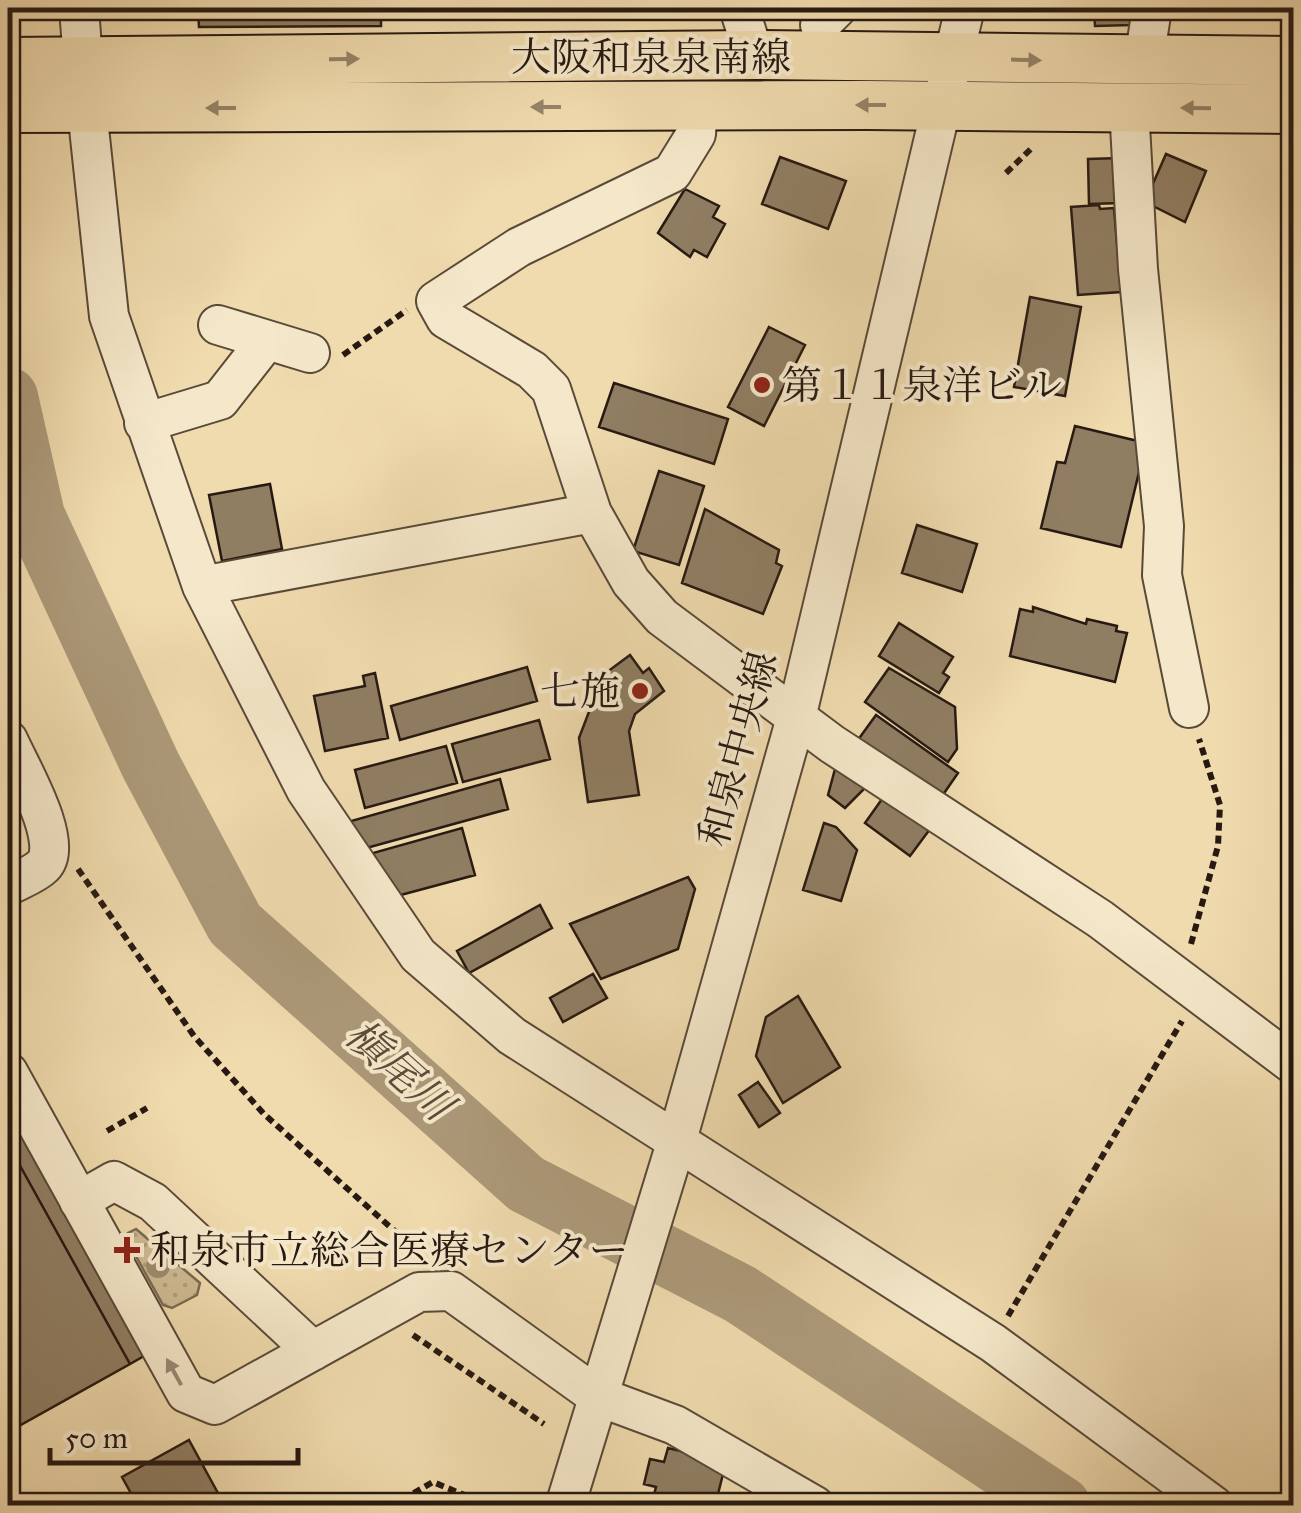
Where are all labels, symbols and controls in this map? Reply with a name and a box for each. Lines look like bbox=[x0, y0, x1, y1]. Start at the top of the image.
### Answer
street label: 大阪和泉泉南線 bbox=[511, 33, 791, 82]
one-way arrow bbox=[329, 51, 361, 67]
one-way arrow bbox=[1011, 52, 1043, 68]
one-way arrow bbox=[855, 97, 887, 113]
one-way arrow bbox=[530, 99, 562, 115]
one-way arrow bbox=[1180, 100, 1212, 116]
one-way arrow bbox=[205, 101, 237, 117]
place label: 第１１泉洋ビル bbox=[782, 361, 1062, 410]
marker: 第１１泉洋ビル bbox=[751, 374, 773, 396]
street label: 和泉中央線 bbox=[688, 646, 788, 852]
place label: 七施 bbox=[540, 667, 620, 716]
marker: 七施 bbox=[629, 680, 651, 702]
water label: 槇尾川 bbox=[335, 1009, 466, 1134]
place label: 和泉市立総合医療センター bbox=[150, 1226, 628, 1275]
marker: 和泉市立総合医療センター bbox=[114, 1237, 140, 1263]
one-way arrow bbox=[166, 1358, 184, 1386]
scale bar bbox=[50, 1403, 298, 1465]
text: 50 m bbox=[65, 1420, 128, 1456]

